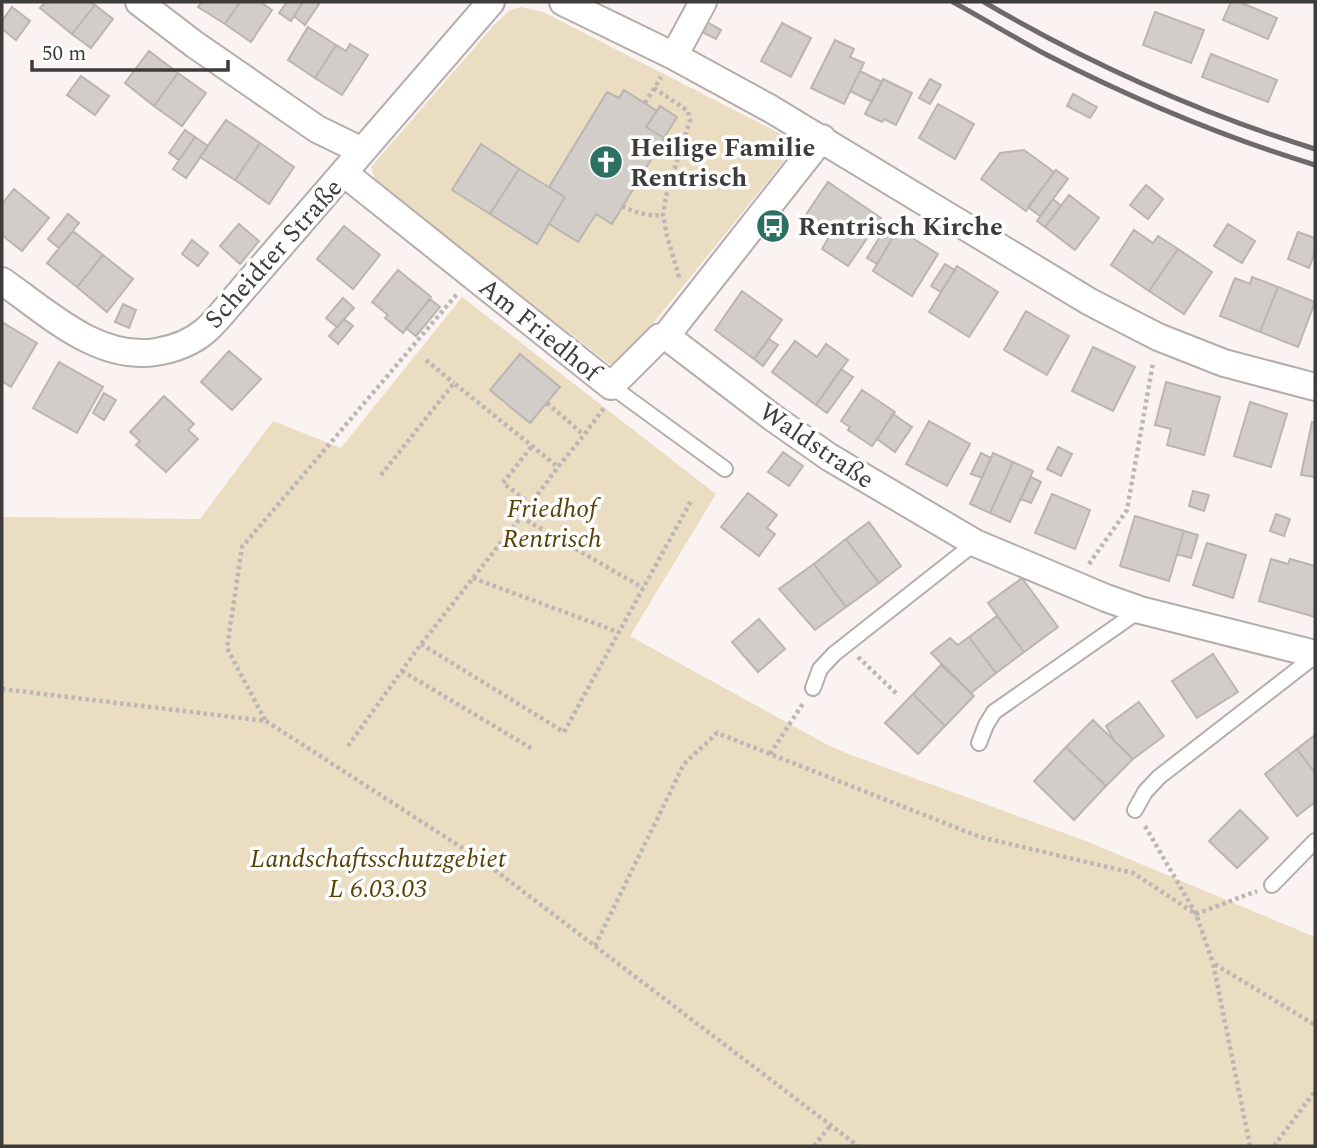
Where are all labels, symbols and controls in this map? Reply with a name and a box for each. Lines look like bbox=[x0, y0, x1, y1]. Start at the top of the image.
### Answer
scale bar bbox=[32, 28, 228, 72]
text: 50 m bbox=[42, 38, 86, 70]
place label: Heilige Familie Rentrisch bbox=[630, 128, 815, 198]
church icon: Heilige Familie Rentrisch bbox=[587, 143, 625, 181]
street label: Scheidter Straße bbox=[195, 169, 352, 338]
bus stop icon: Rentrisch Kirche bbox=[754, 207, 792, 245]
place label: Rentrisch Kirche bbox=[798, 207, 1003, 247]
street label: Am Friedhof bbox=[470, 268, 611, 393]
street label: Waldstraße bbox=[751, 392, 882, 499]
park label: Friedhof Rentrisch bbox=[502, 489, 602, 559]
park label: Landschaftsschutzgebiet L 6.03.03 bbox=[250, 839, 507, 909]

